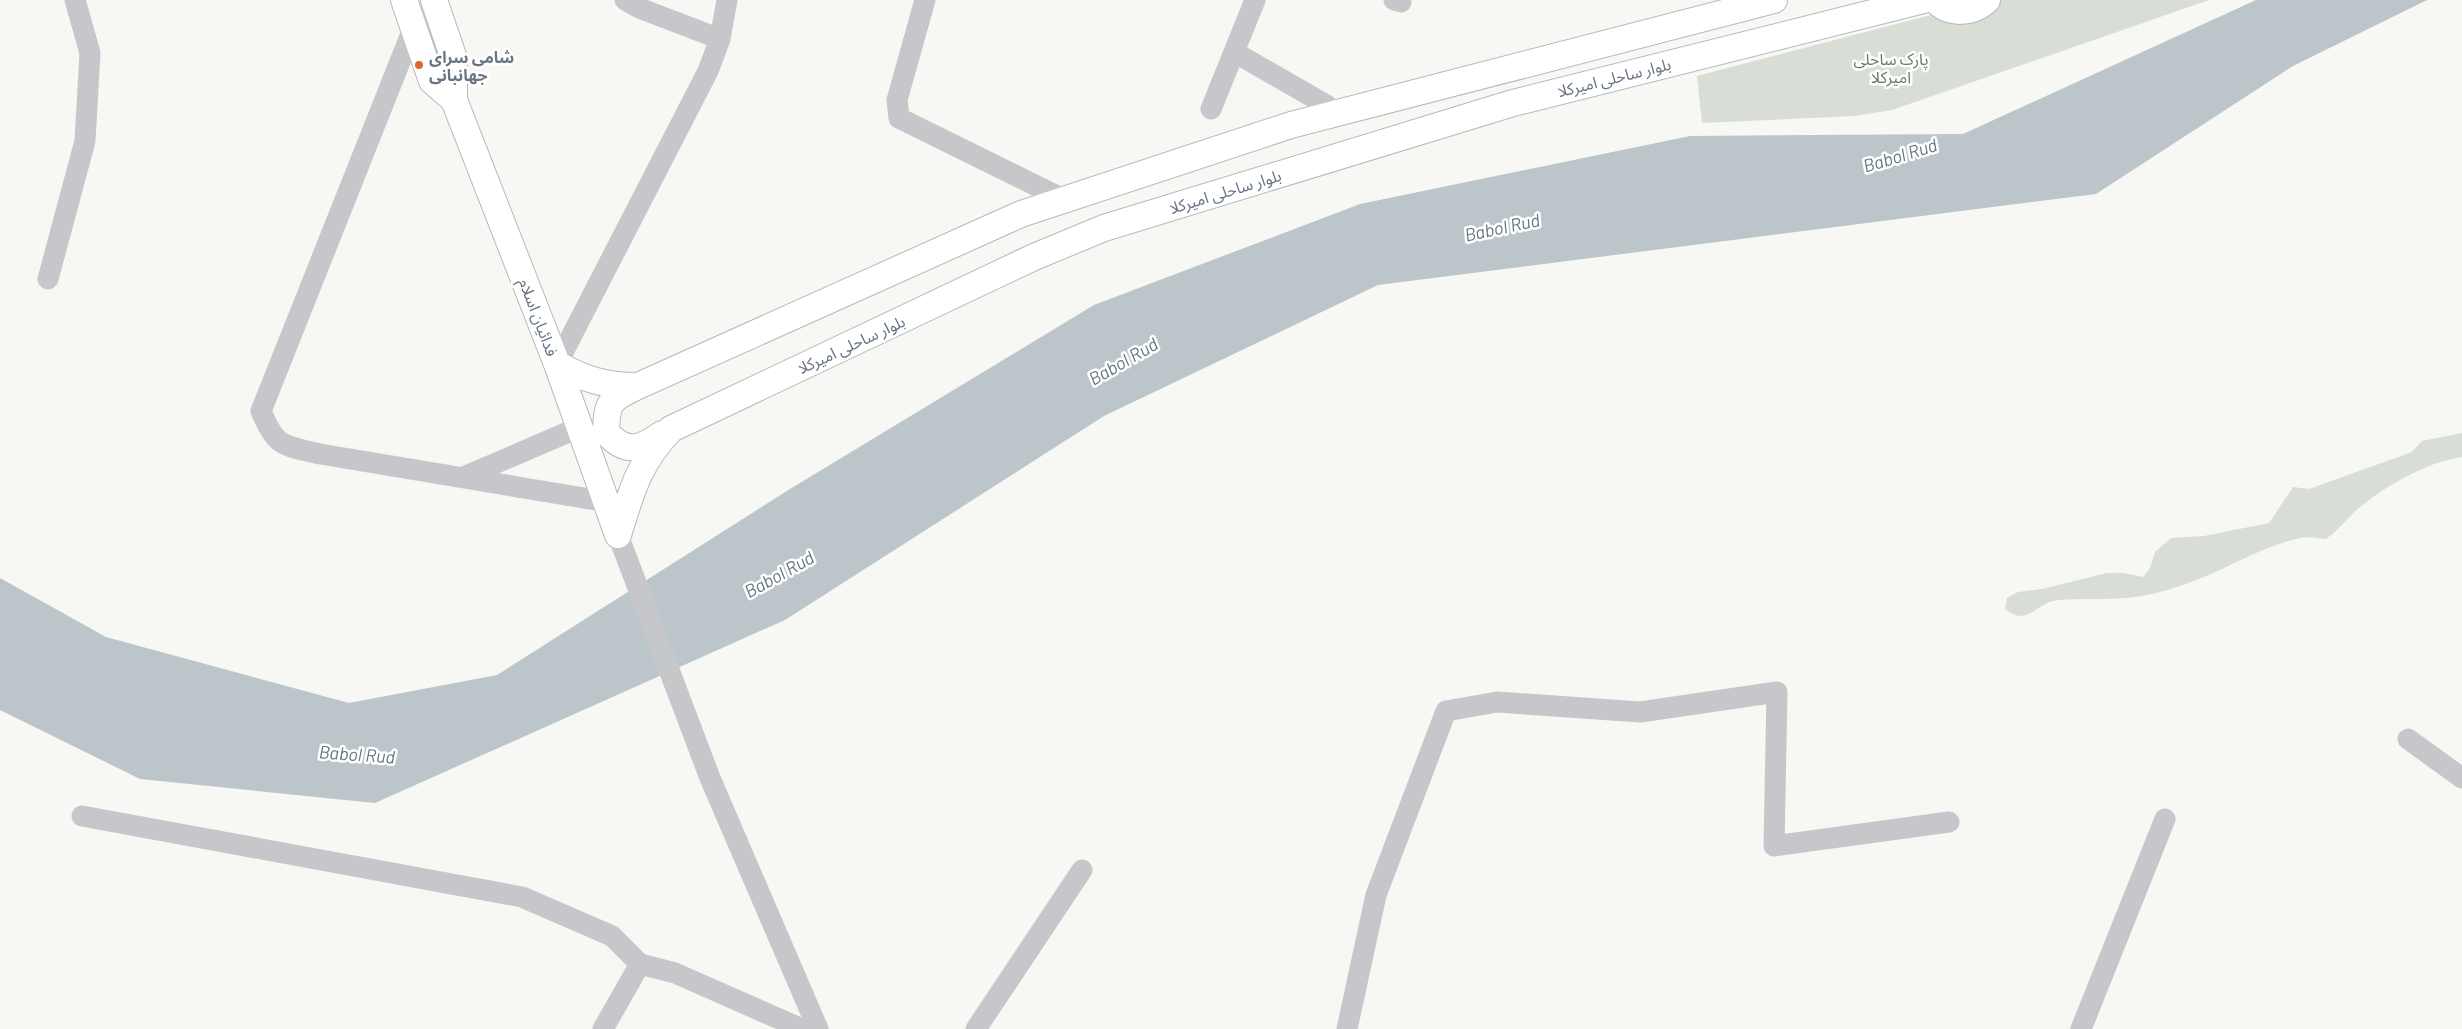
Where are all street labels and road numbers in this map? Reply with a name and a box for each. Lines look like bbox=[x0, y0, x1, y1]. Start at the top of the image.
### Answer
street label: بلوار ساحلی امیرکلا bbox=[1555, 54, 1673, 101]
street label: بلوار ساحلی امیرکلا bbox=[1167, 165, 1284, 218]
street label: فدائیان اسلام bbox=[512, 275, 563, 360]
street label: بلوار ساحلی امیرکلا bbox=[794, 311, 908, 378]

